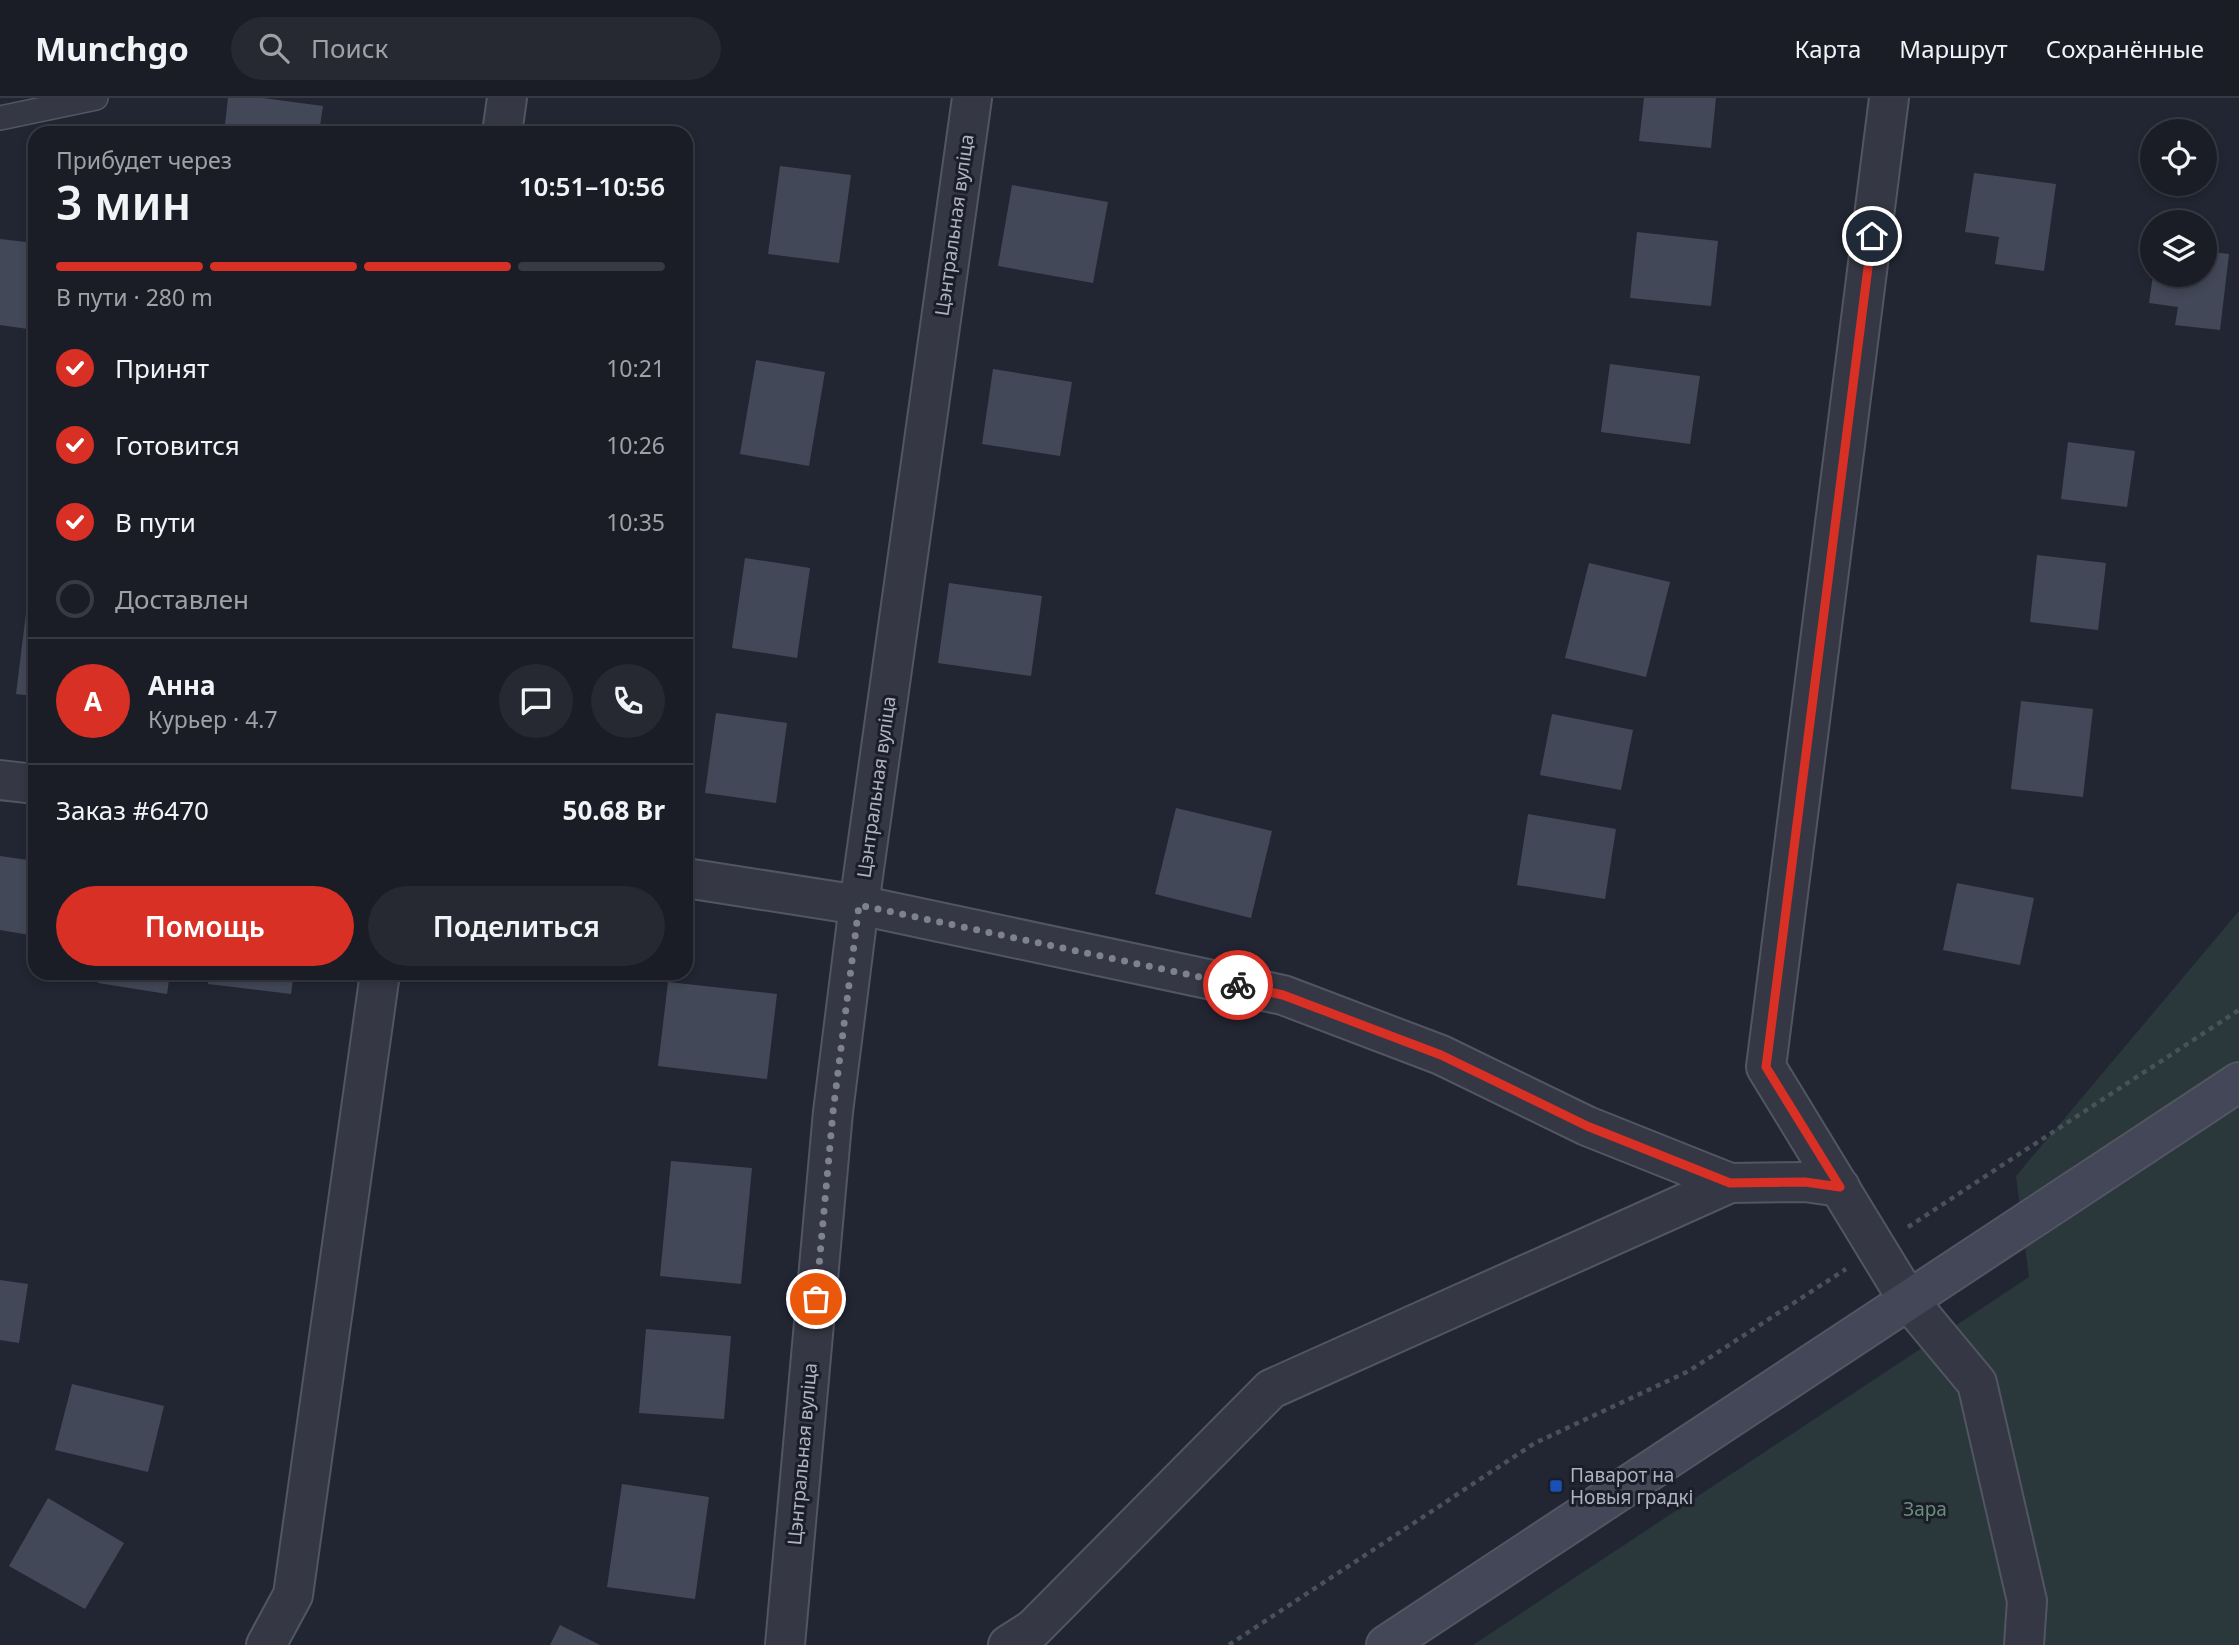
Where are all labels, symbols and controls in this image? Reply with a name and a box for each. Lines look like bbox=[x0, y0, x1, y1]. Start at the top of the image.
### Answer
search box bbox=[231, 17, 721, 80]
text: Munchgo bbox=[35, 26, 189, 71]
icon: search bbox=[255, 29, 293, 67]
text: Поиск bbox=[311, 30, 388, 66]
text: Карта bbox=[1794, 32, 1861, 65]
text: Маршрут bbox=[1899, 32, 2008, 65]
text: Сохранённые bbox=[2046, 32, 2204, 65]
map controls bbox=[2140, 119, 2217, 287]
button: locate bbox=[2140, 119, 2217, 196]
street label: Цэнтральная вуліца bbox=[928, 132, 980, 318]
text: Прибудет через bbox=[56, 144, 232, 176]
text: 10:51–10:56 bbox=[519, 168, 665, 204]
text: 3 мин bbox=[56, 171, 191, 233]
pin bbox=[1842, 206, 1902, 266]
button: layers bbox=[2140, 210, 2217, 287]
icon: home bbox=[1853, 217, 1891, 255]
text: В пути · 280 m bbox=[56, 281, 213, 313]
icon: check bbox=[56, 349, 94, 387]
text: Принят bbox=[115, 350, 209, 386]
text: 10:21 bbox=[606, 352, 665, 384]
icon: check bbox=[56, 426, 94, 464]
text: Готовится bbox=[115, 427, 240, 463]
text: 10:26 bbox=[606, 429, 665, 461]
icon: check bbox=[56, 503, 94, 541]
text: В пути bbox=[115, 504, 196, 540]
text: 10:35 bbox=[606, 506, 665, 538]
text: Доставлен bbox=[115, 581, 249, 617]
button: chat bbox=[499, 664, 573, 738]
button: phone bbox=[591, 664, 665, 738]
text: Анна bbox=[148, 667, 216, 703]
text: А bbox=[84, 683, 102, 719]
street label: Цэнтральная вуліца bbox=[850, 694, 902, 880]
text: Курьер · 4.7 bbox=[148, 703, 278, 735]
text: Заказ #6470 bbox=[56, 792, 209, 828]
text: 50.68 Br bbox=[563, 792, 665, 828]
button: Помощь bbox=[56, 886, 354, 966]
button: Поделиться bbox=[368, 886, 665, 966]
courier bbox=[1203, 950, 1273, 1020]
icon: bike bbox=[1219, 966, 1257, 1004]
pin bbox=[786, 1269, 846, 1329]
icon: bag bbox=[797, 1280, 835, 1318]
street label: Цэнтральная вуліца bbox=[781, 1362, 823, 1546]
place label: Паварот на Новыя градкі bbox=[1570, 1462, 1693, 1510]
marker: Паварот на Новыя градкі bbox=[1548, 1478, 1564, 1494]
park label: Зара bbox=[1903, 1496, 1947, 1522]

